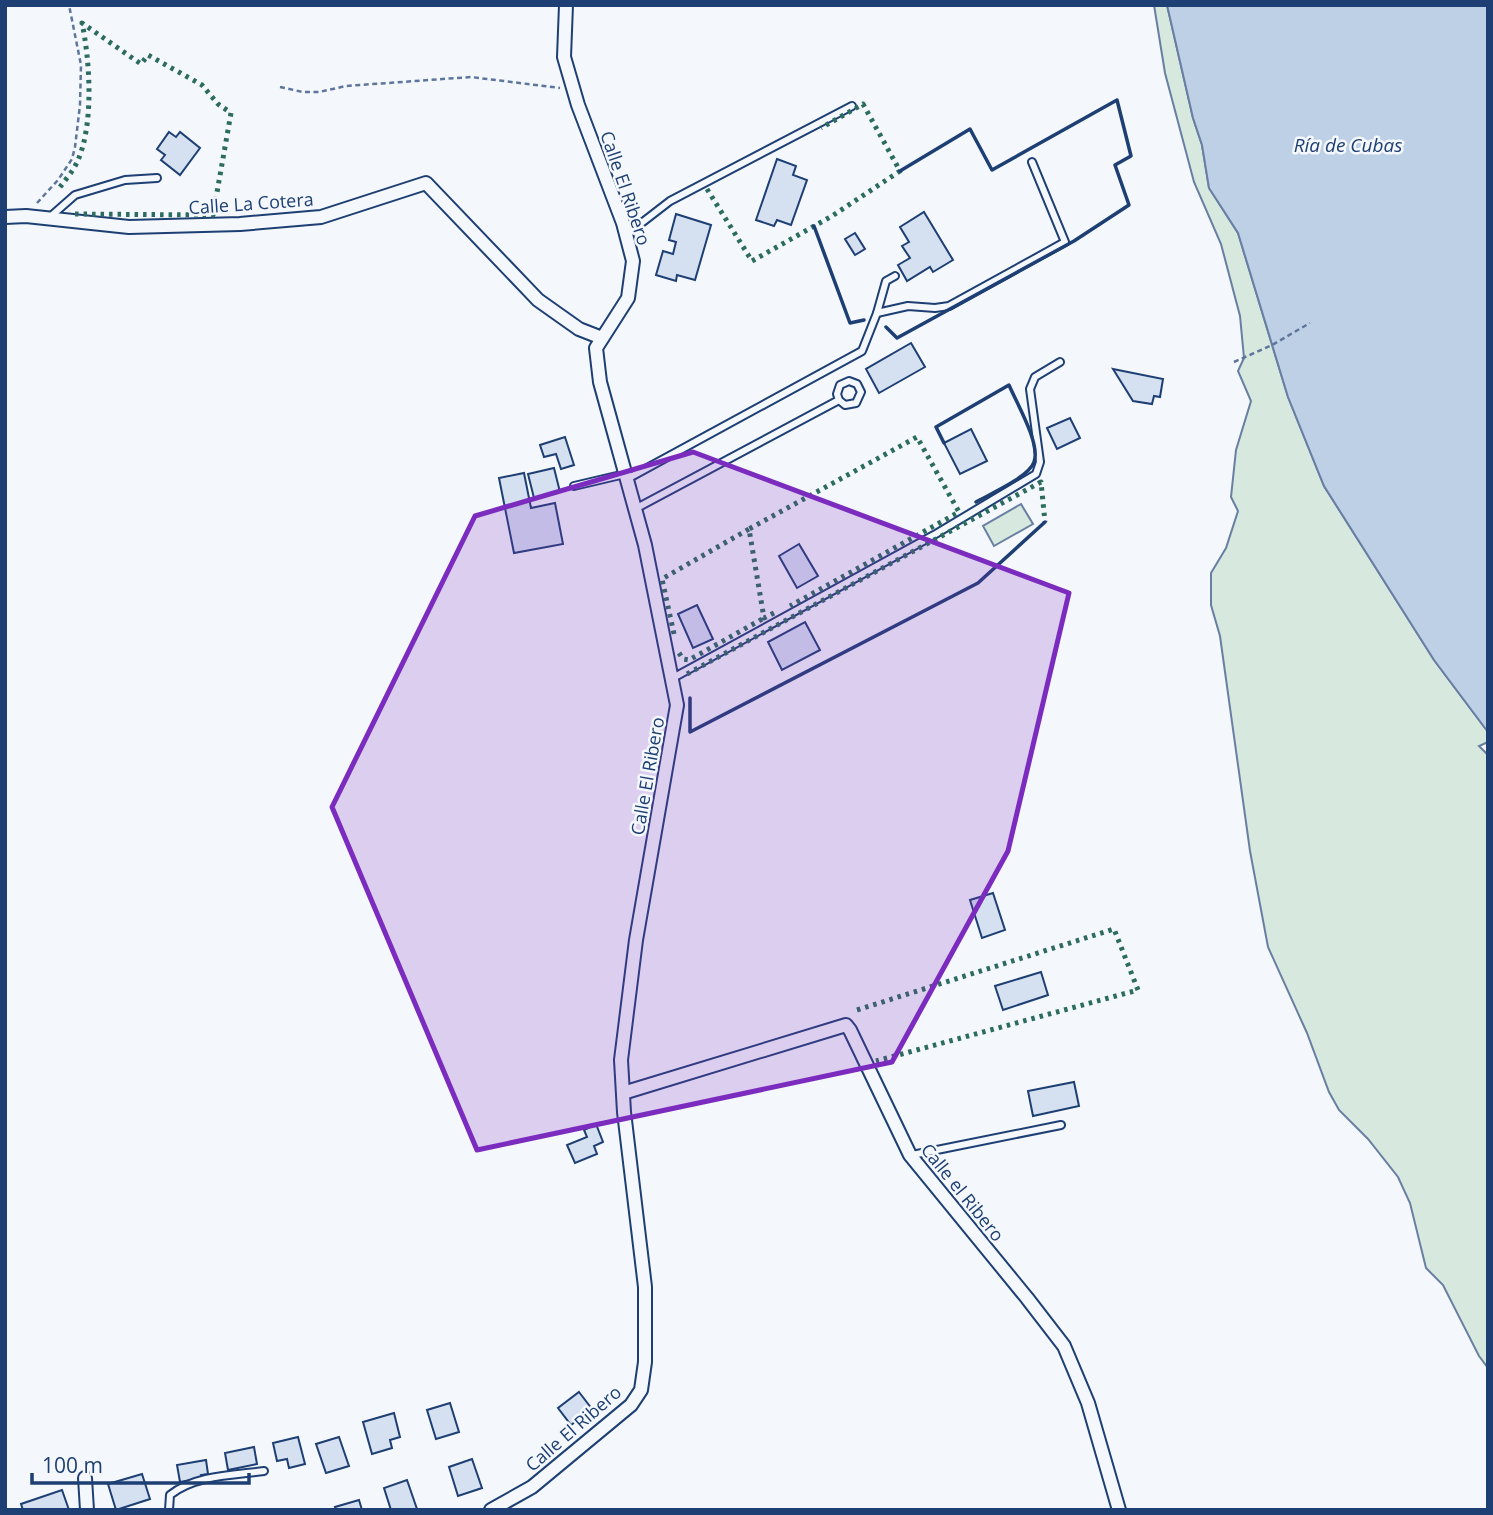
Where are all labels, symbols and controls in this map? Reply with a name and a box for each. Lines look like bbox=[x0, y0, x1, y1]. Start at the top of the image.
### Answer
street label: Calle El Ribero bbox=[595, 128, 657, 248]
water label: Ría de Cubas bbox=[1294, 132, 1402, 158]
street label: Calle La Cotera bbox=[188, 187, 314, 219]
street label: Calle El Ribero bbox=[625, 715, 669, 837]
street label: Calle el Ribero bbox=[916, 1138, 1010, 1246]
street label: Calle El Ribero bbox=[520, 1380, 626, 1476]
scale bar bbox=[32, 1442, 248, 1486]
text: 100 m bbox=[42, 1451, 103, 1479]

